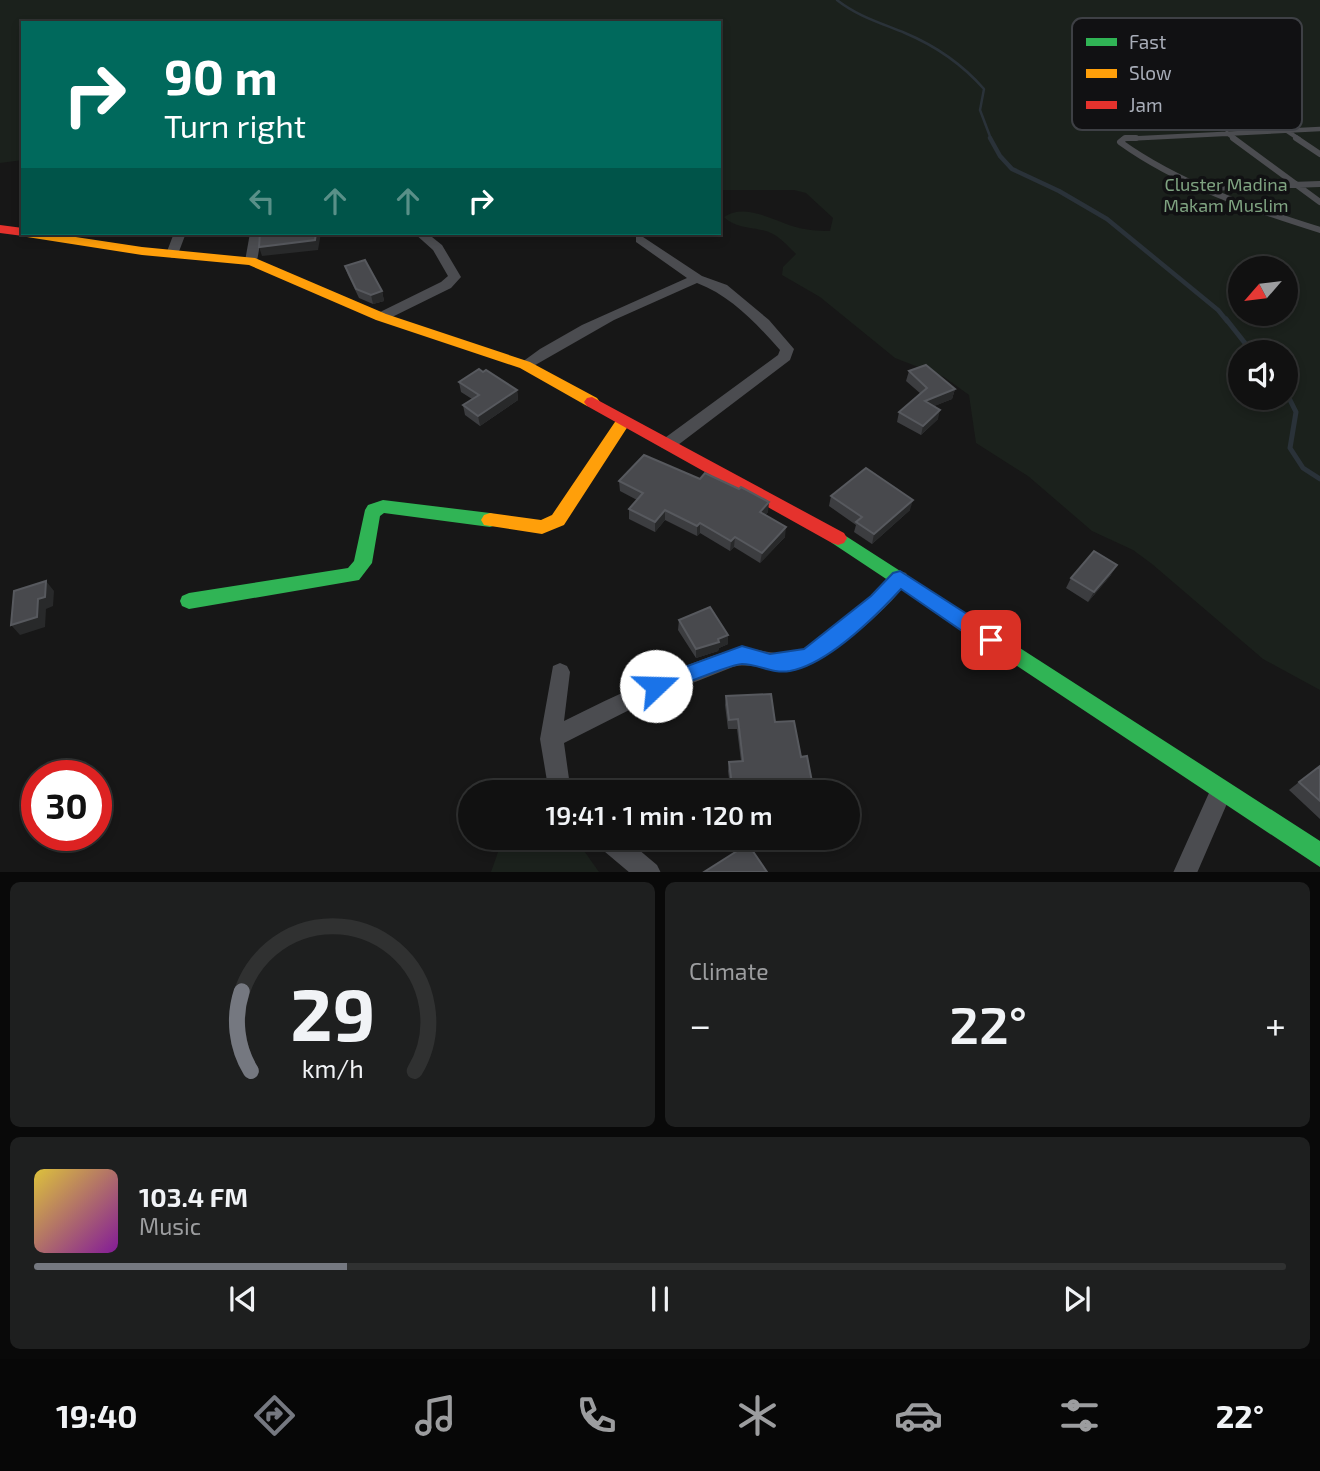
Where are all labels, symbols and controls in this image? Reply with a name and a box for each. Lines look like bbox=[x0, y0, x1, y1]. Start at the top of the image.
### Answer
legend bbox=[1072, 18, 1302, 130]
text: Fast bbox=[1129, 30, 1166, 53]
text: 90 m bbox=[164, 46, 278, 105]
icon: right bbox=[49, 49, 140, 140]
text: Slow bbox=[1129, 61, 1172, 84]
text: Jam bbox=[1129, 93, 1163, 116]
text: Turn right bbox=[164, 106, 306, 144]
park label: Cluster Madina Makam Muslim bbox=[1163, 173, 1289, 216]
icon: left bbox=[243, 182, 281, 220]
icon: ahead bbox=[316, 182, 354, 220]
icon: ahead bbox=[389, 182, 427, 220]
icon: right bbox=[462, 182, 500, 220]
north arrow bbox=[1228, 256, 1298, 326]
map controls bbox=[1228, 256, 1298, 410]
button: sound bbox=[1228, 340, 1298, 410]
pin bbox=[961, 610, 1021, 670]
icon: arrive bbox=[972, 621, 1010, 659]
position arrow bbox=[619, 649, 693, 723]
speed limit sign: 30 bbox=[21, 760, 112, 851]
text: 19:41 · 1 min · 120 m bbox=[545, 799, 773, 830]
text: Climate bbox=[689, 957, 769, 985]
text: 29 bbox=[290, 968, 375, 1056]
text: 22° bbox=[949, 992, 1027, 1054]
text: − bbox=[689, 1001, 711, 1047]
text: + bbox=[1265, 1001, 1286, 1047]
text: km/h bbox=[301, 1052, 364, 1082]
text: 103.4 FM bbox=[139, 1181, 248, 1212]
text: Music bbox=[139, 1212, 201, 1240]
icon: previous bbox=[224, 1280, 262, 1318]
icon: pause bbox=[641, 1280, 679, 1318]
icon: next bbox=[1058, 1280, 1096, 1318]
icon: directions bbox=[250, 1391, 299, 1440]
icon: music bbox=[411, 1391, 460, 1440]
icon: phone bbox=[572, 1391, 621, 1440]
icon: climate bbox=[733, 1391, 782, 1440]
icon: car bbox=[894, 1391, 943, 1440]
icon: filters bbox=[1055, 1391, 1104, 1440]
text: 19:40 bbox=[56, 1396, 138, 1434]
text: 22° bbox=[1216, 1396, 1264, 1434]

